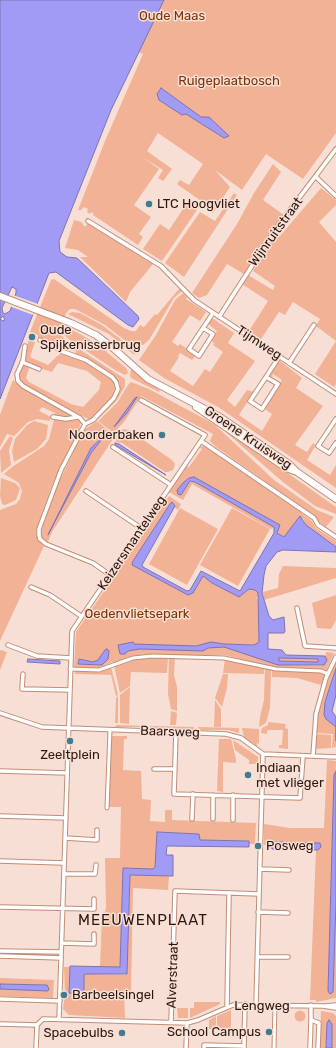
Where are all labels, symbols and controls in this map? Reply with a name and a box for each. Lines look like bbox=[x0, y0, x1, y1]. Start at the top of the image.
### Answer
park label: Oude Maas bbox=[139, 8, 205, 24]
park label: Ruigeplaatbosch bbox=[178, 73, 280, 89]
street label: Wijnruitstraat bbox=[246, 194, 306, 270]
place label: LTC Hoogvliet bbox=[157, 196, 240, 212]
marker: LTC Hoogvliet bbox=[144, 199, 154, 209]
place label: Oude Spijkenisserbrug bbox=[40, 322, 141, 353]
street label: Tijmweg bbox=[233, 323, 285, 363]
marker: Oude Spijkenisserbrug bbox=[27, 332, 37, 342]
street label: Groene Kruisweg bbox=[201, 403, 295, 473]
place label: Noorderbaken bbox=[69, 427, 154, 443]
marker: Noorderbaken bbox=[157, 430, 167, 440]
street label: Keizersmantelweg bbox=[95, 493, 169, 593]
park label: Oedenvlietsepark bbox=[84, 606, 190, 622]
street label: Baarsweg bbox=[140, 723, 200, 741]
marker: Zeeltplein bbox=[65, 736, 75, 746]
place label: Zeeltplein bbox=[40, 747, 100, 763]
place label: Indiaan met vlieger bbox=[256, 760, 324, 791]
marker: Indiaan met vlieger bbox=[243, 770, 253, 780]
place label: Posweg bbox=[266, 838, 313, 854]
marker: Posweg bbox=[253, 841, 263, 851]
district label: MEEUWENPLAAT bbox=[78, 912, 208, 930]
street label: Alverstraat bbox=[164, 941, 182, 1009]
place label: Barbeelsingel bbox=[72, 987, 154, 1003]
marker: Barbeelsingel bbox=[59, 990, 69, 1000]
street label: Lengweg bbox=[234, 998, 290, 1014]
place label: School Campus bbox=[167, 1024, 261, 1040]
place label: Spacebulbs bbox=[43, 1025, 114, 1041]
marker: School Campus bbox=[264, 1027, 274, 1037]
marker: Spacebulbs bbox=[117, 1028, 127, 1038]

